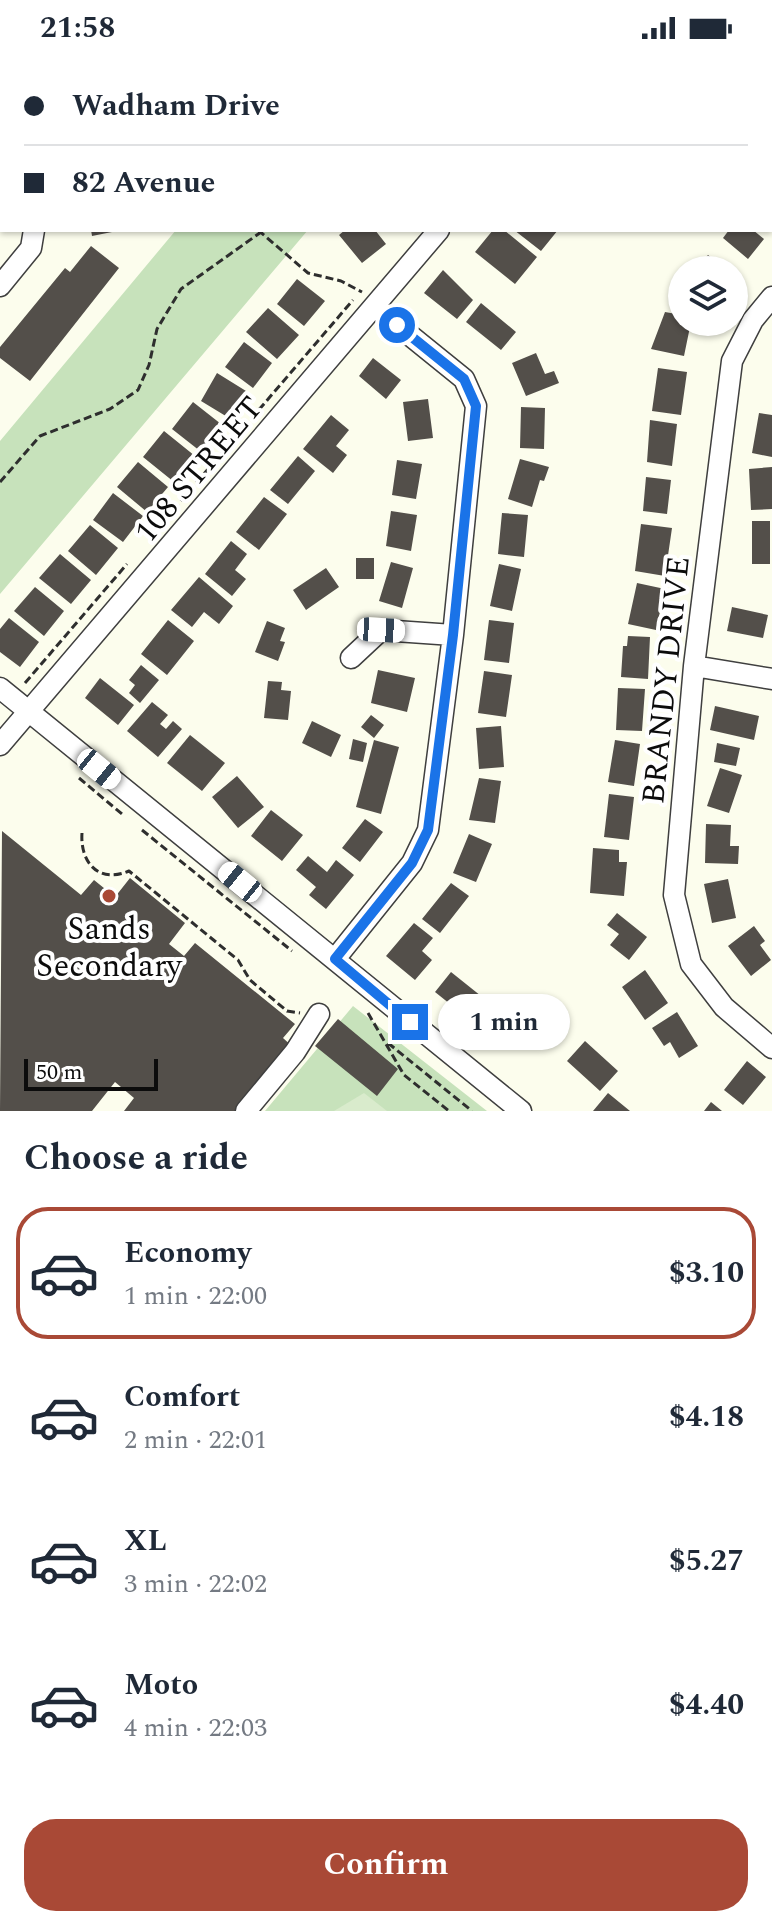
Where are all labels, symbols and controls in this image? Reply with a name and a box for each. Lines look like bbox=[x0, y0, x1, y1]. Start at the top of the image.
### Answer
text: 21:58 bbox=[40, 5, 115, 51]
text: Wadham Drive bbox=[72, 83, 280, 129]
text: 82 Avenue bbox=[72, 160, 215, 206]
map controls bbox=[668, 256, 748, 336]
button: layers bbox=[668, 256, 748, 336]
route start bbox=[379, 307, 415, 343]
street label: 108 STREET bbox=[123, 386, 275, 554]
street label: BRANDY DRIVE bbox=[629, 554, 704, 807]
car bbox=[356, 617, 406, 643]
car bbox=[73, 745, 125, 793]
car bbox=[214, 858, 266, 906]
marker: Sands Secondary bbox=[100, 887, 118, 905]
place label: Sands Secondary bbox=[36, 905, 184, 991]
callout: 1 min bbox=[438, 994, 570, 1050]
text: 1 min bbox=[469, 1002, 539, 1042]
route end bbox=[392, 1004, 428, 1040]
scale bar bbox=[24, 1055, 158, 1091]
text: 50 m bbox=[36, 1056, 82, 1089]
text: Choose a ride bbox=[24, 1131, 248, 1186]
text: Economy bbox=[124, 1230, 251, 1276]
icon: car bbox=[28, 1237, 100, 1309]
text: $3.10 bbox=[669, 1250, 744, 1296]
text: 1 min · 22:00 bbox=[124, 1276, 267, 1316]
text: Comfort bbox=[124, 1374, 240, 1420]
icon: car bbox=[28, 1381, 100, 1453]
text: $4.18 bbox=[669, 1394, 744, 1440]
text: 2 min · 22:01 bbox=[124, 1420, 267, 1460]
text: XL bbox=[124, 1518, 167, 1564]
icon: car bbox=[28, 1525, 100, 1597]
text: $5.27 bbox=[669, 1538, 744, 1584]
text: 3 min · 22:02 bbox=[124, 1564, 267, 1604]
text: Moto bbox=[124, 1662, 198, 1708]
icon: car bbox=[28, 1669, 100, 1741]
text: $4.40 bbox=[669, 1682, 744, 1728]
text: 4 min · 22:03 bbox=[124, 1708, 267, 1748]
button: Confirm bbox=[24, 1819, 748, 1911]

